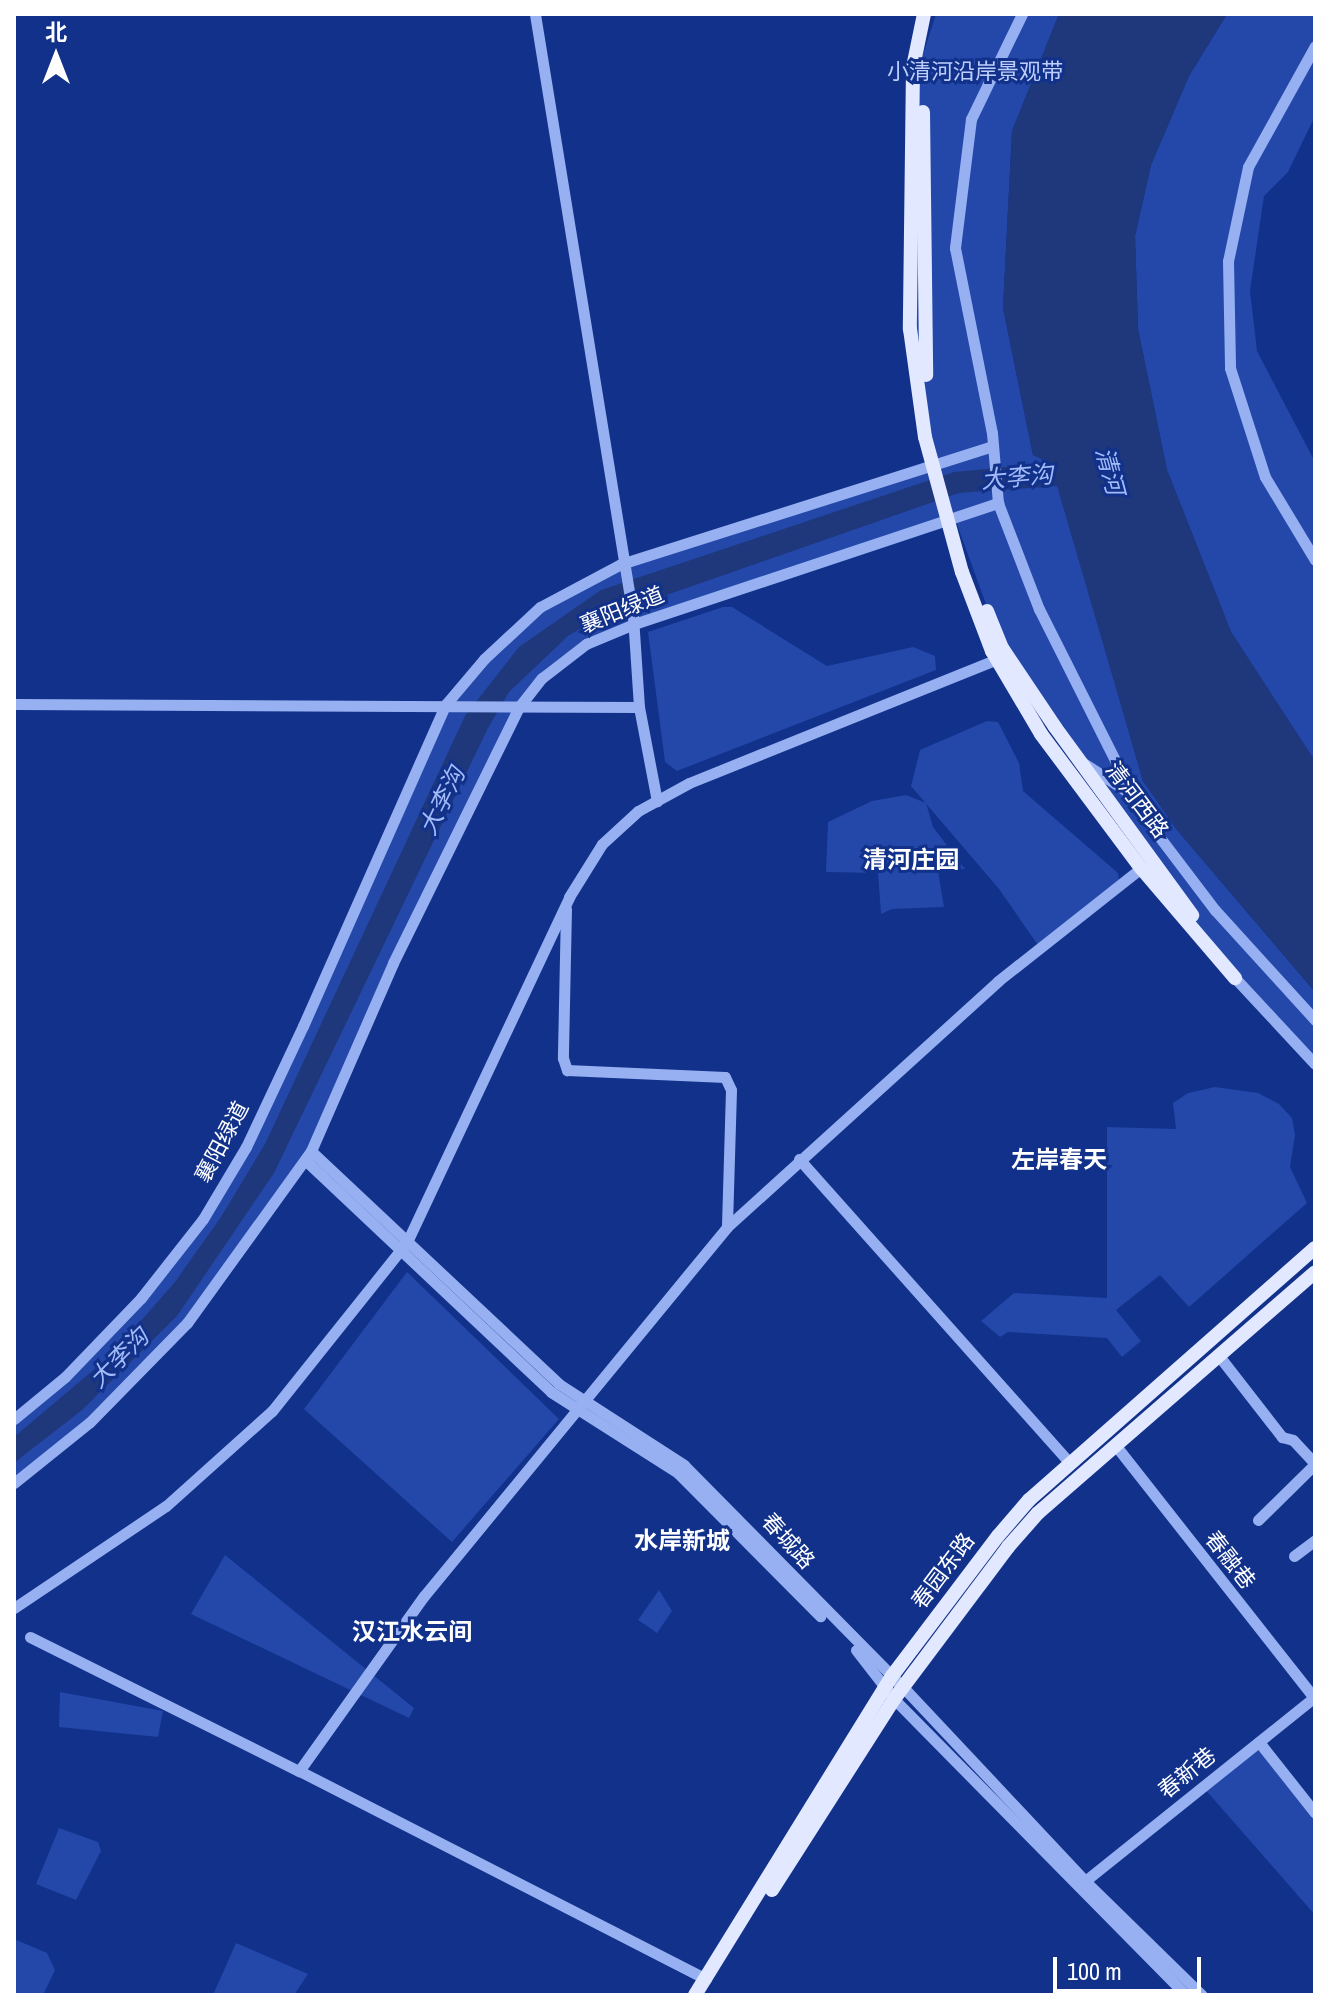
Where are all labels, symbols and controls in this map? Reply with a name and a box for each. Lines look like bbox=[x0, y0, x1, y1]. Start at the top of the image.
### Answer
north arrow bbox=[16, 16, 96, 96]
text: 北 bbox=[45, 17, 67, 47]
park label: 小清河沿岸景观带 bbox=[887, 59, 1063, 85]
water label: 清河 bbox=[1090, 444, 1130, 498]
water label: 大李沟 bbox=[980, 460, 1054, 494]
street label: 襄阳绿道 bbox=[576, 581, 668, 639]
street label: 清河西路 bbox=[1100, 757, 1174, 843]
water label: 大李沟 bbox=[413, 762, 471, 840]
district label: 清河庄园 bbox=[863, 846, 959, 874]
street label: 襄阳绿道 bbox=[190, 1097, 254, 1187]
district label: 左岸春天 bbox=[1011, 1146, 1107, 1174]
water label: 大李沟 bbox=[83, 1322, 155, 1394]
street label: 春城路 bbox=[756, 1508, 820, 1574]
street label: 春融巷 bbox=[1199, 1526, 1261, 1594]
district label: 水岸新城 bbox=[634, 1527, 730, 1555]
street label: 春园东路 bbox=[906, 1528, 980, 1614]
district label: 汉江水云间 bbox=[352, 1618, 472, 1646]
street label: 春新巷 bbox=[1153, 1742, 1221, 1804]
scale bar bbox=[1057, 1941, 1205, 1991]
text: 100 m bbox=[1067, 1955, 1122, 1987]

